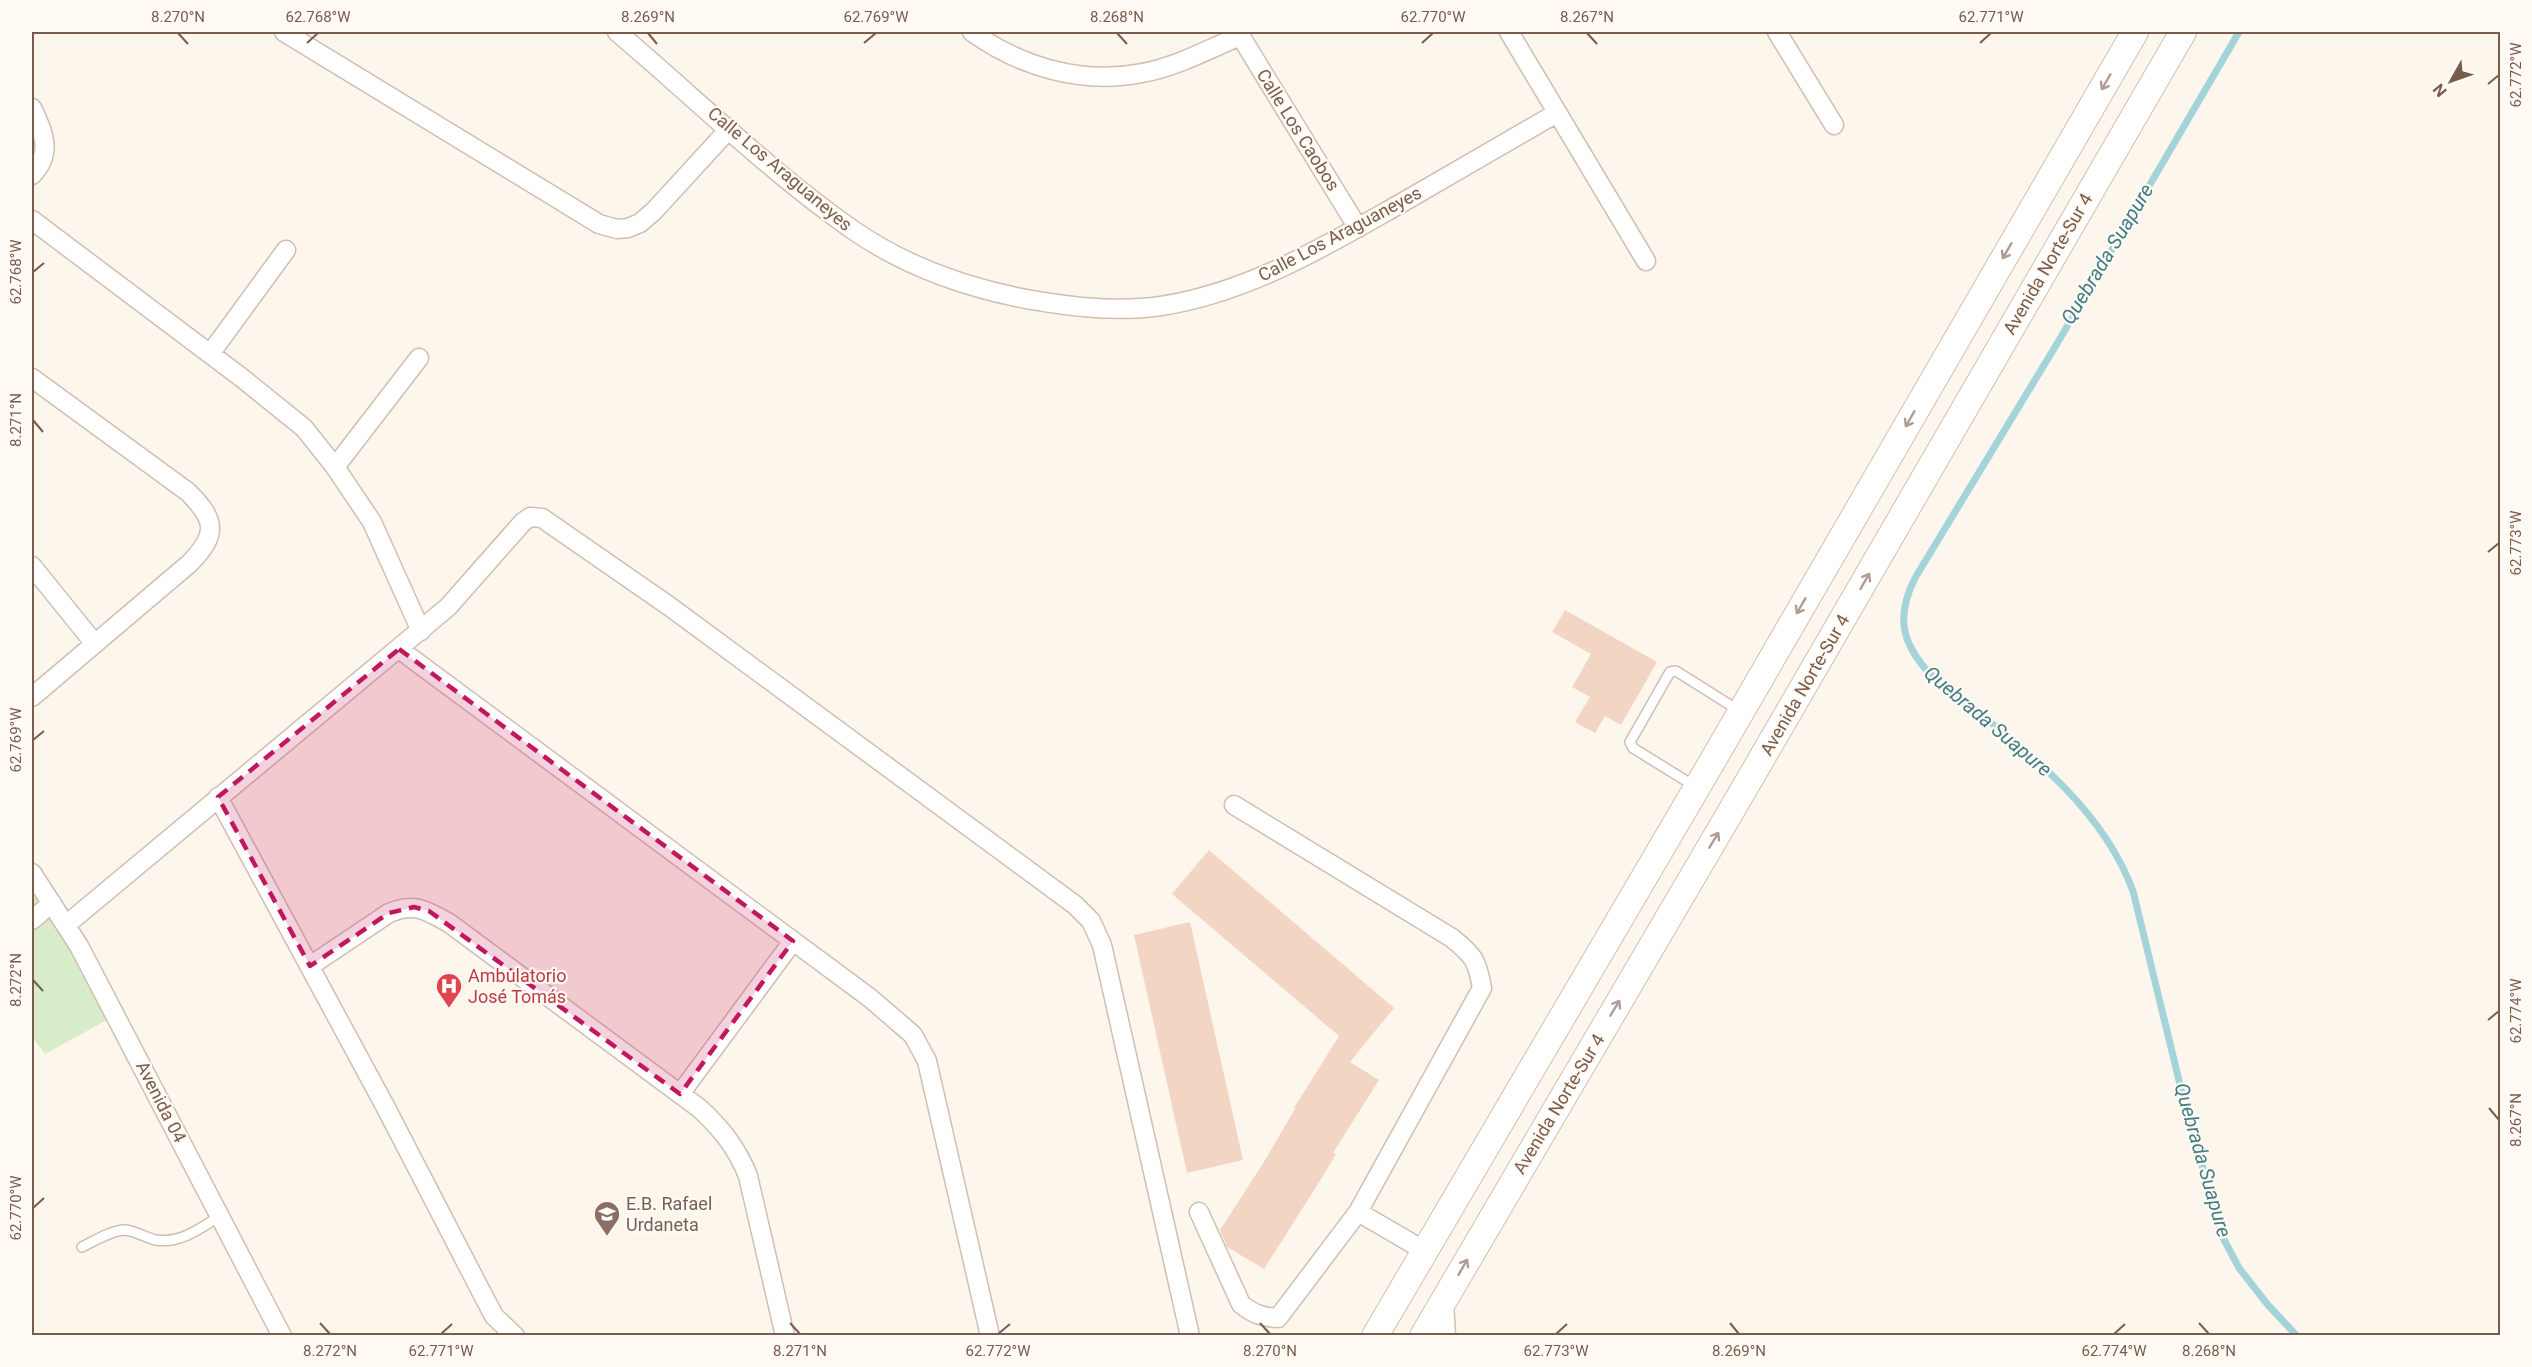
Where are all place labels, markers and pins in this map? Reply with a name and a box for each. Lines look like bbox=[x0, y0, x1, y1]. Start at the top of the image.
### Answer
place label: Ambulatorio José Tomás bbox=[468, 965, 566, 1007]
hospital icon: Ambulatorio José Tomás bbox=[434, 971, 464, 1009]
place label: E.B. Rafael Urdaneta bbox=[626, 1193, 712, 1235]
school or university icon: E.B. Rafael Urdaneta bbox=[592, 1199, 622, 1237]

